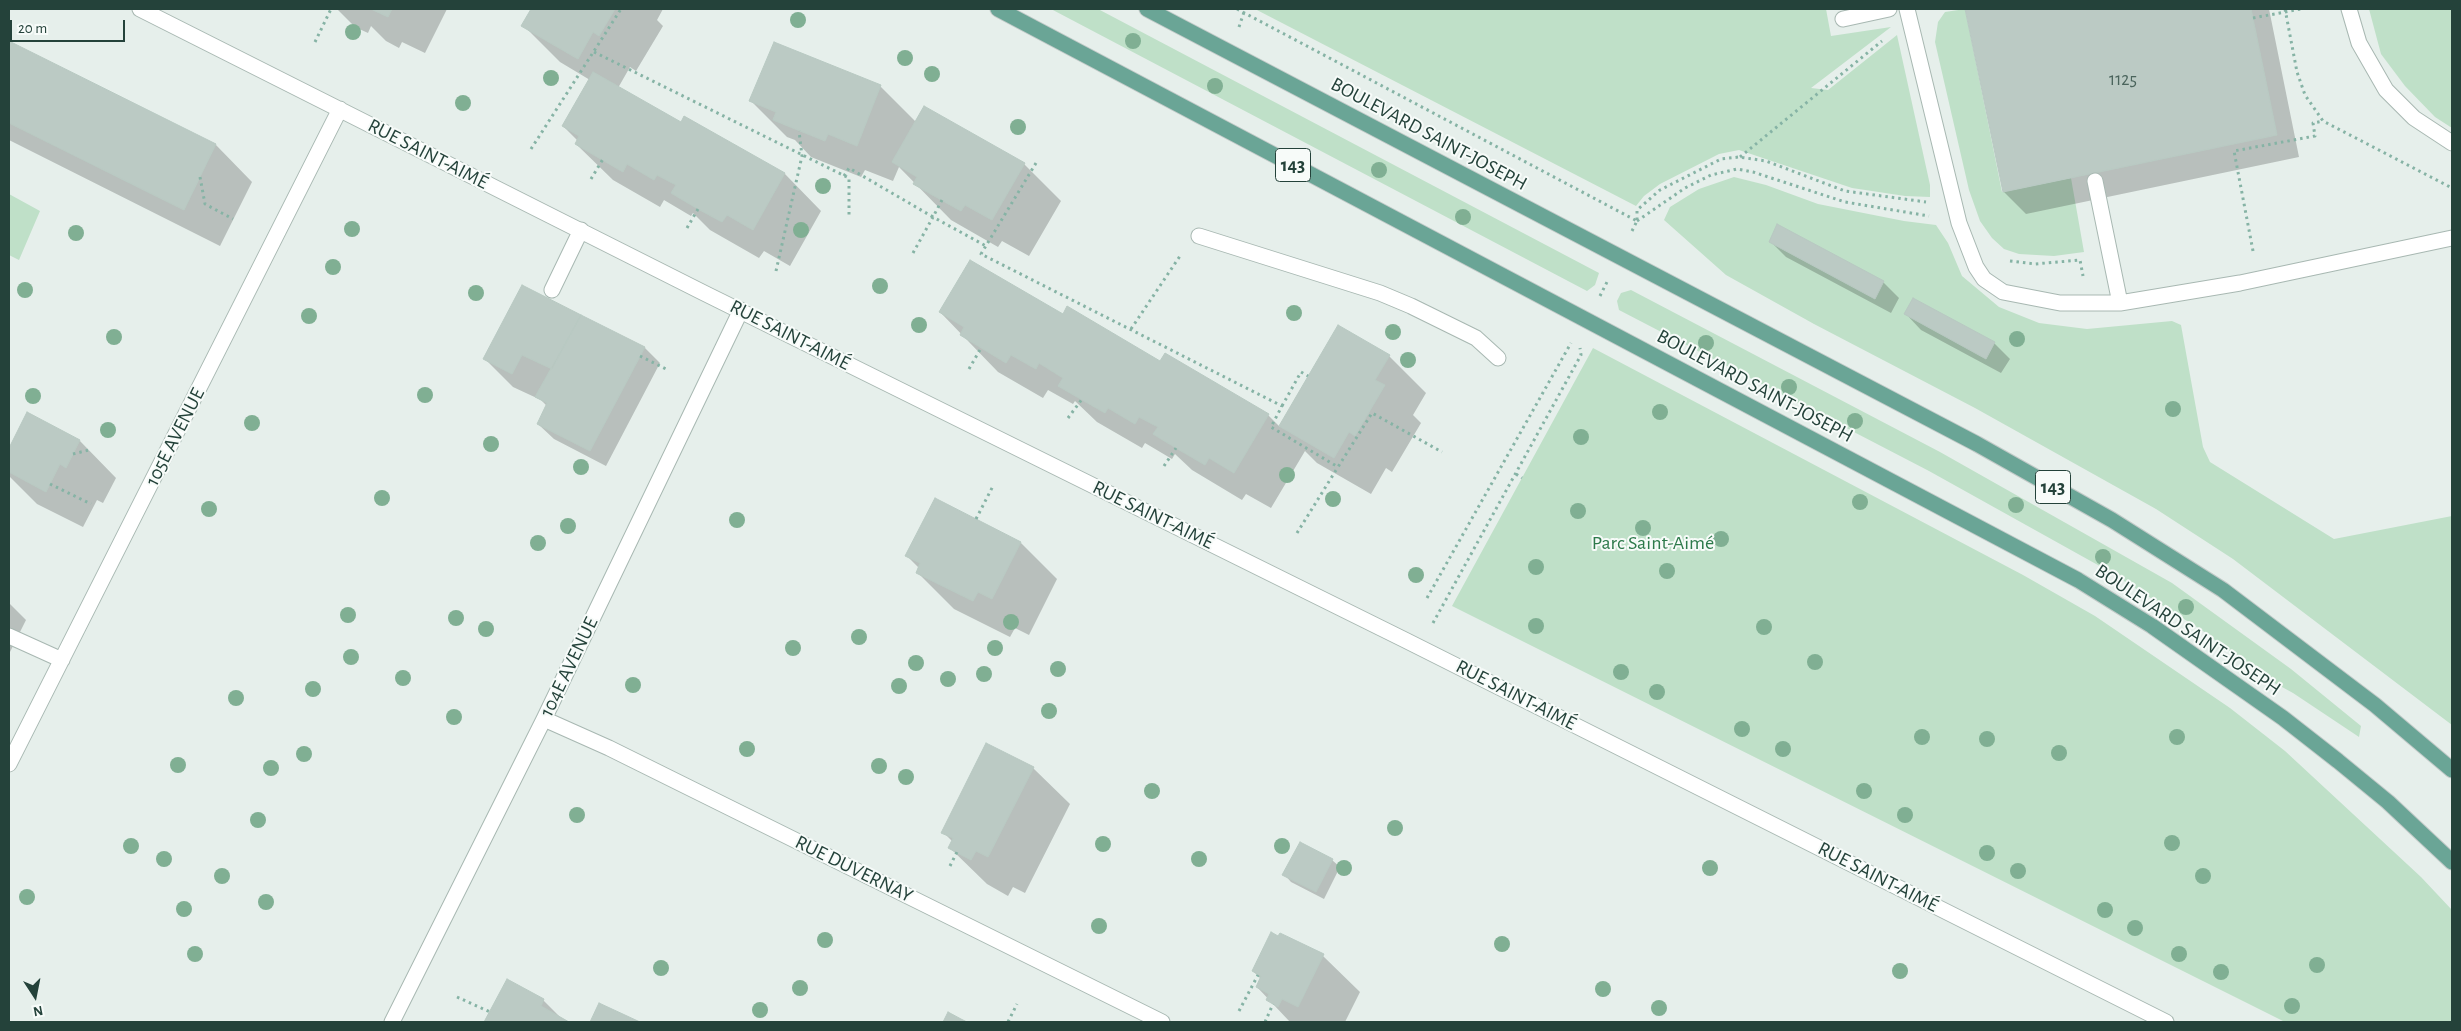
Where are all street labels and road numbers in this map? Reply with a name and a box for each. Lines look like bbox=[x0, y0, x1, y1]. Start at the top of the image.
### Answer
street label: BOULEVARD SAINT-JOSEPH bbox=[1327, 72, 1531, 196]
street label: RUE SAINT-AIMÉ bbox=[364, 113, 492, 195]
road number: 143 bbox=[1276, 148, 1310, 182]
street label: RUE SAINT-AIMÉ bbox=[726, 294, 854, 376]
street label: BOULEVARD SAINT-JOSEPH bbox=[1653, 324, 1857, 448]
street label: 105E AVENUE bbox=[140, 384, 210, 490]
road number: 143 bbox=[2036, 471, 2070, 504]
street label: RUE SAINT-AIMÉ bbox=[1089, 475, 1217, 555]
street label: BOULEVARD SAINT-JOSEPH bbox=[2090, 559, 2286, 701]
street label: 104E AVENUE bbox=[535, 613, 603, 721]
street label: RUE SAINT-AIMÉ bbox=[1452, 654, 1580, 736]
street label: RUE DUVERNAY bbox=[791, 830, 917, 908]
street label: RUE SAINT-AIMÉ bbox=[1814, 836, 1942, 918]

